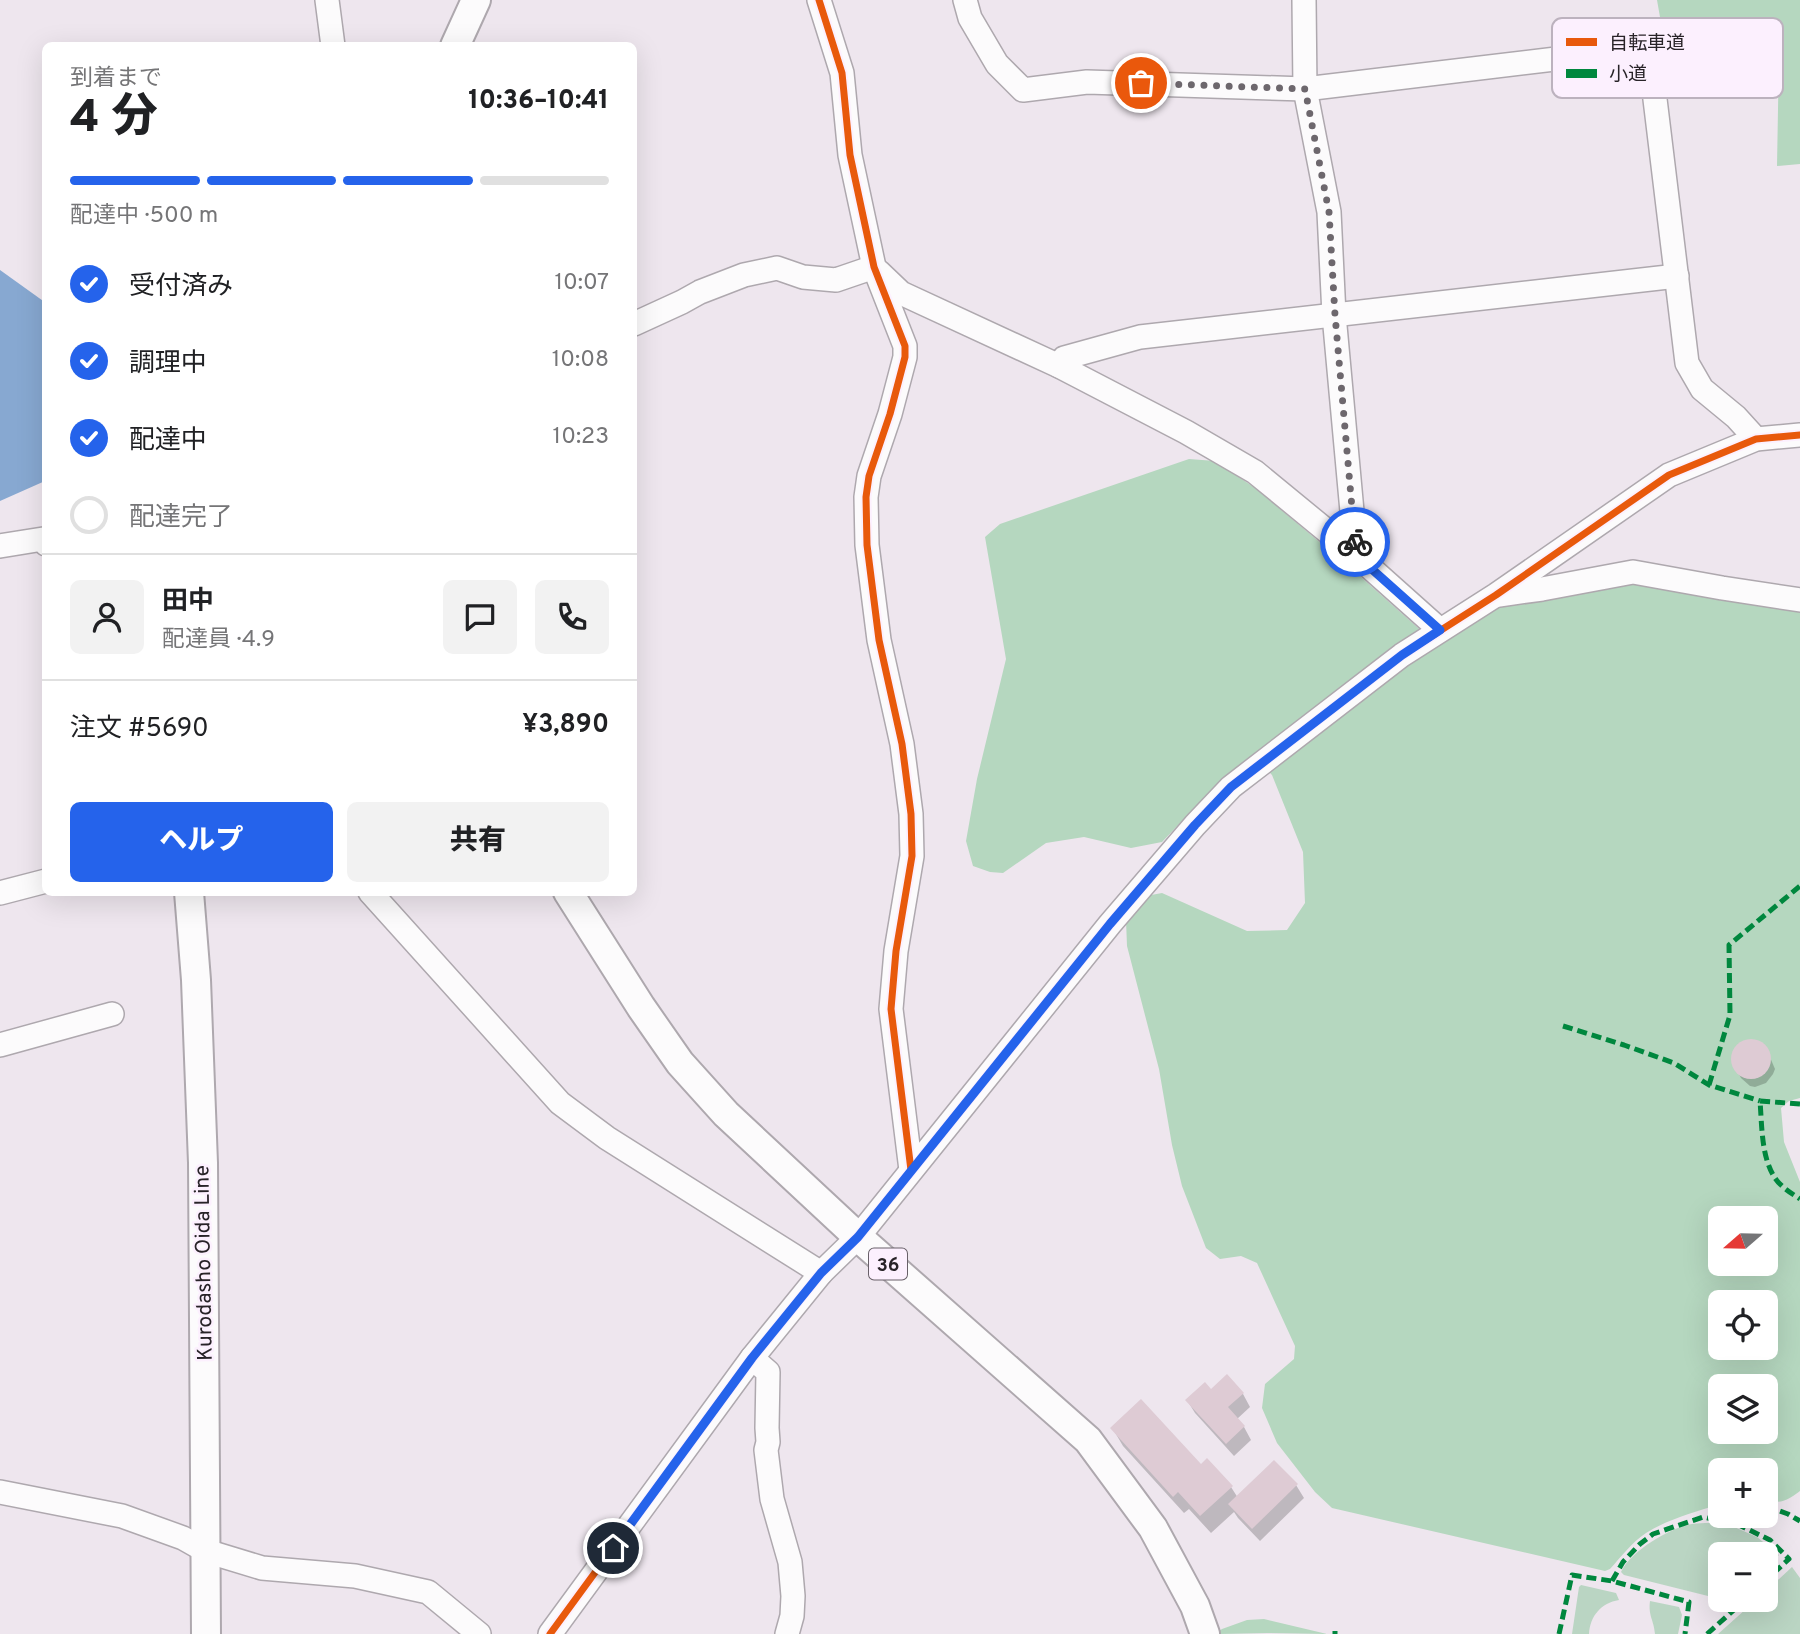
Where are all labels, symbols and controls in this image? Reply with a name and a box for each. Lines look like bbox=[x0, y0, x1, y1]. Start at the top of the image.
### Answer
legend bbox=[1552, 18, 1783, 98]
text: 自転車道 bbox=[1609, 32, 1685, 56]
pin bbox=[1111, 53, 1171, 113]
text: 小道 bbox=[1609, 63, 1647, 87]
icon: bag bbox=[1122, 64, 1160, 102]
text: 到着まで bbox=[70, 65, 162, 94]
text: 10:36–10:41 bbox=[468, 85, 609, 118]
text: 4 分 bbox=[70, 90, 158, 149]
text: 配達中 · 500 m bbox=[70, 202, 218, 231]
icon: check bbox=[70, 265, 108, 303]
text: 10:07 bbox=[554, 269, 609, 298]
text: 受付済み bbox=[129, 271, 233, 304]
icon: check bbox=[70, 342, 108, 380]
text: 10:08 bbox=[552, 346, 609, 375]
text: 調理中 bbox=[129, 348, 207, 381]
icon: check bbox=[70, 419, 108, 457]
text: 10:23 bbox=[553, 423, 609, 452]
text: 配達中 bbox=[129, 425, 207, 458]
text: 配達完了 bbox=[129, 502, 233, 535]
courier bbox=[1320, 507, 1390, 577]
icon: bike bbox=[1336, 523, 1374, 561]
button: person bbox=[70, 580, 144, 654]
button: chat bbox=[443, 580, 517, 654]
button: phone bbox=[535, 580, 609, 654]
text: 田中 bbox=[162, 586, 214, 619]
text: 配達員 · 4.9 bbox=[162, 626, 275, 655]
text: ¥3,890 bbox=[522, 709, 609, 742]
text: 注文 #5690 bbox=[70, 713, 209, 746]
button: ヘルプ bbox=[70, 802, 333, 882]
button: 共有 bbox=[347, 802, 609, 882]
street label: Kurodasho Oida Line bbox=[189, 1165, 220, 1361]
north arrow bbox=[1708, 1206, 1778, 1276]
map controls bbox=[1708, 1206, 1778, 1612]
road number: 36 bbox=[869, 1248, 907, 1280]
button: locate bbox=[1708, 1290, 1778, 1360]
button: layers bbox=[1708, 1374, 1778, 1444]
button: + bbox=[1708, 1458, 1778, 1528]
pin bbox=[583, 1518, 643, 1578]
icon: home bbox=[594, 1529, 632, 1567]
button: − bbox=[1708, 1542, 1778, 1612]

